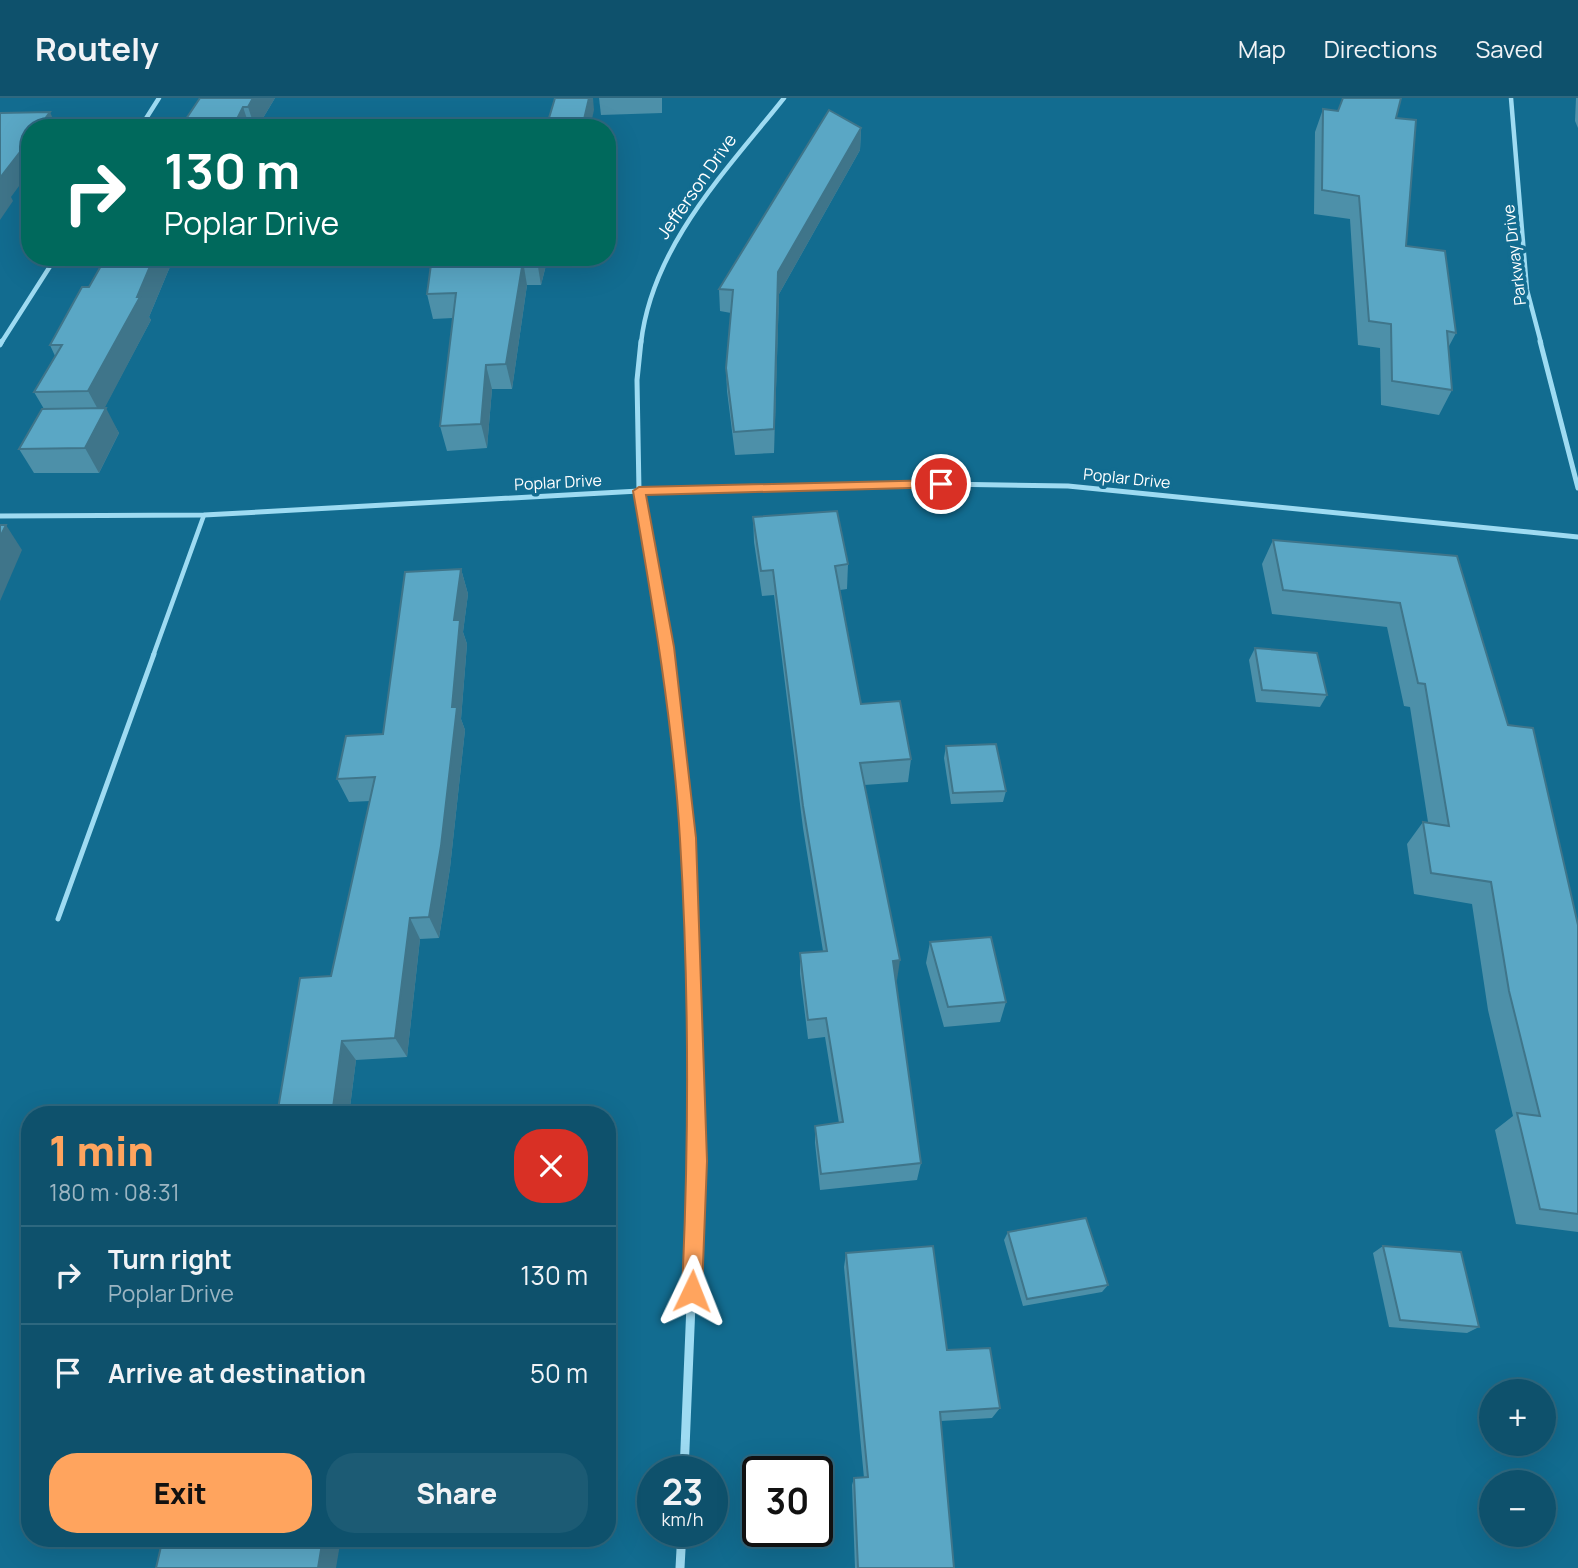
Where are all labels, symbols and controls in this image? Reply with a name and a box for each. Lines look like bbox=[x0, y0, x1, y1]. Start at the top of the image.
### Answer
text: Routely bbox=[35, 26, 159, 71]
text: Map bbox=[1238, 32, 1286, 65]
text: Directions bbox=[1324, 32, 1437, 65]
text: Saved bbox=[1475, 32, 1543, 65]
street label: Jefferson Drive bbox=[651, 129, 741, 243]
text: 130 m bbox=[164, 137, 300, 204]
icon: right bbox=[49, 147, 140, 238]
text: Poplar Drive bbox=[164, 201, 339, 245]
street label: Parkway Drive bbox=[1497, 203, 1531, 307]
pin bbox=[911, 454, 971, 514]
street label: Poplar Drive bbox=[1082, 462, 1172, 494]
icon: arrive bbox=[922, 465, 960, 503]
street label: Poplar Drive bbox=[514, 469, 602, 495]
text: 1 min bbox=[49, 1121, 154, 1179]
button: close bbox=[514, 1129, 588, 1203]
text: 180 m · 08:31 bbox=[49, 1176, 180, 1208]
text: Turn right bbox=[108, 1241, 232, 1277]
position arrow bbox=[655, 1254, 729, 1328]
icon: right bbox=[49, 1256, 87, 1294]
text: 130 m bbox=[520, 1257, 588, 1293]
text: Poplar Drive bbox=[108, 1277, 234, 1309]
icon: arrive bbox=[49, 1354, 87, 1392]
text: Arrive at destination bbox=[108, 1355, 366, 1391]
text: 50 m bbox=[530, 1355, 588, 1391]
map controls bbox=[1479, 1379, 1556, 1547]
button: + bbox=[1479, 1379, 1556, 1456]
button: Exit bbox=[49, 1453, 312, 1533]
button: Share bbox=[326, 1453, 588, 1533]
speed limit sign: 30 bbox=[742, 1456, 833, 1547]
text: 23 bbox=[662, 1468, 703, 1516]
button: − bbox=[1479, 1470, 1556, 1547]
text: km/h bbox=[662, 1507, 703, 1531]

